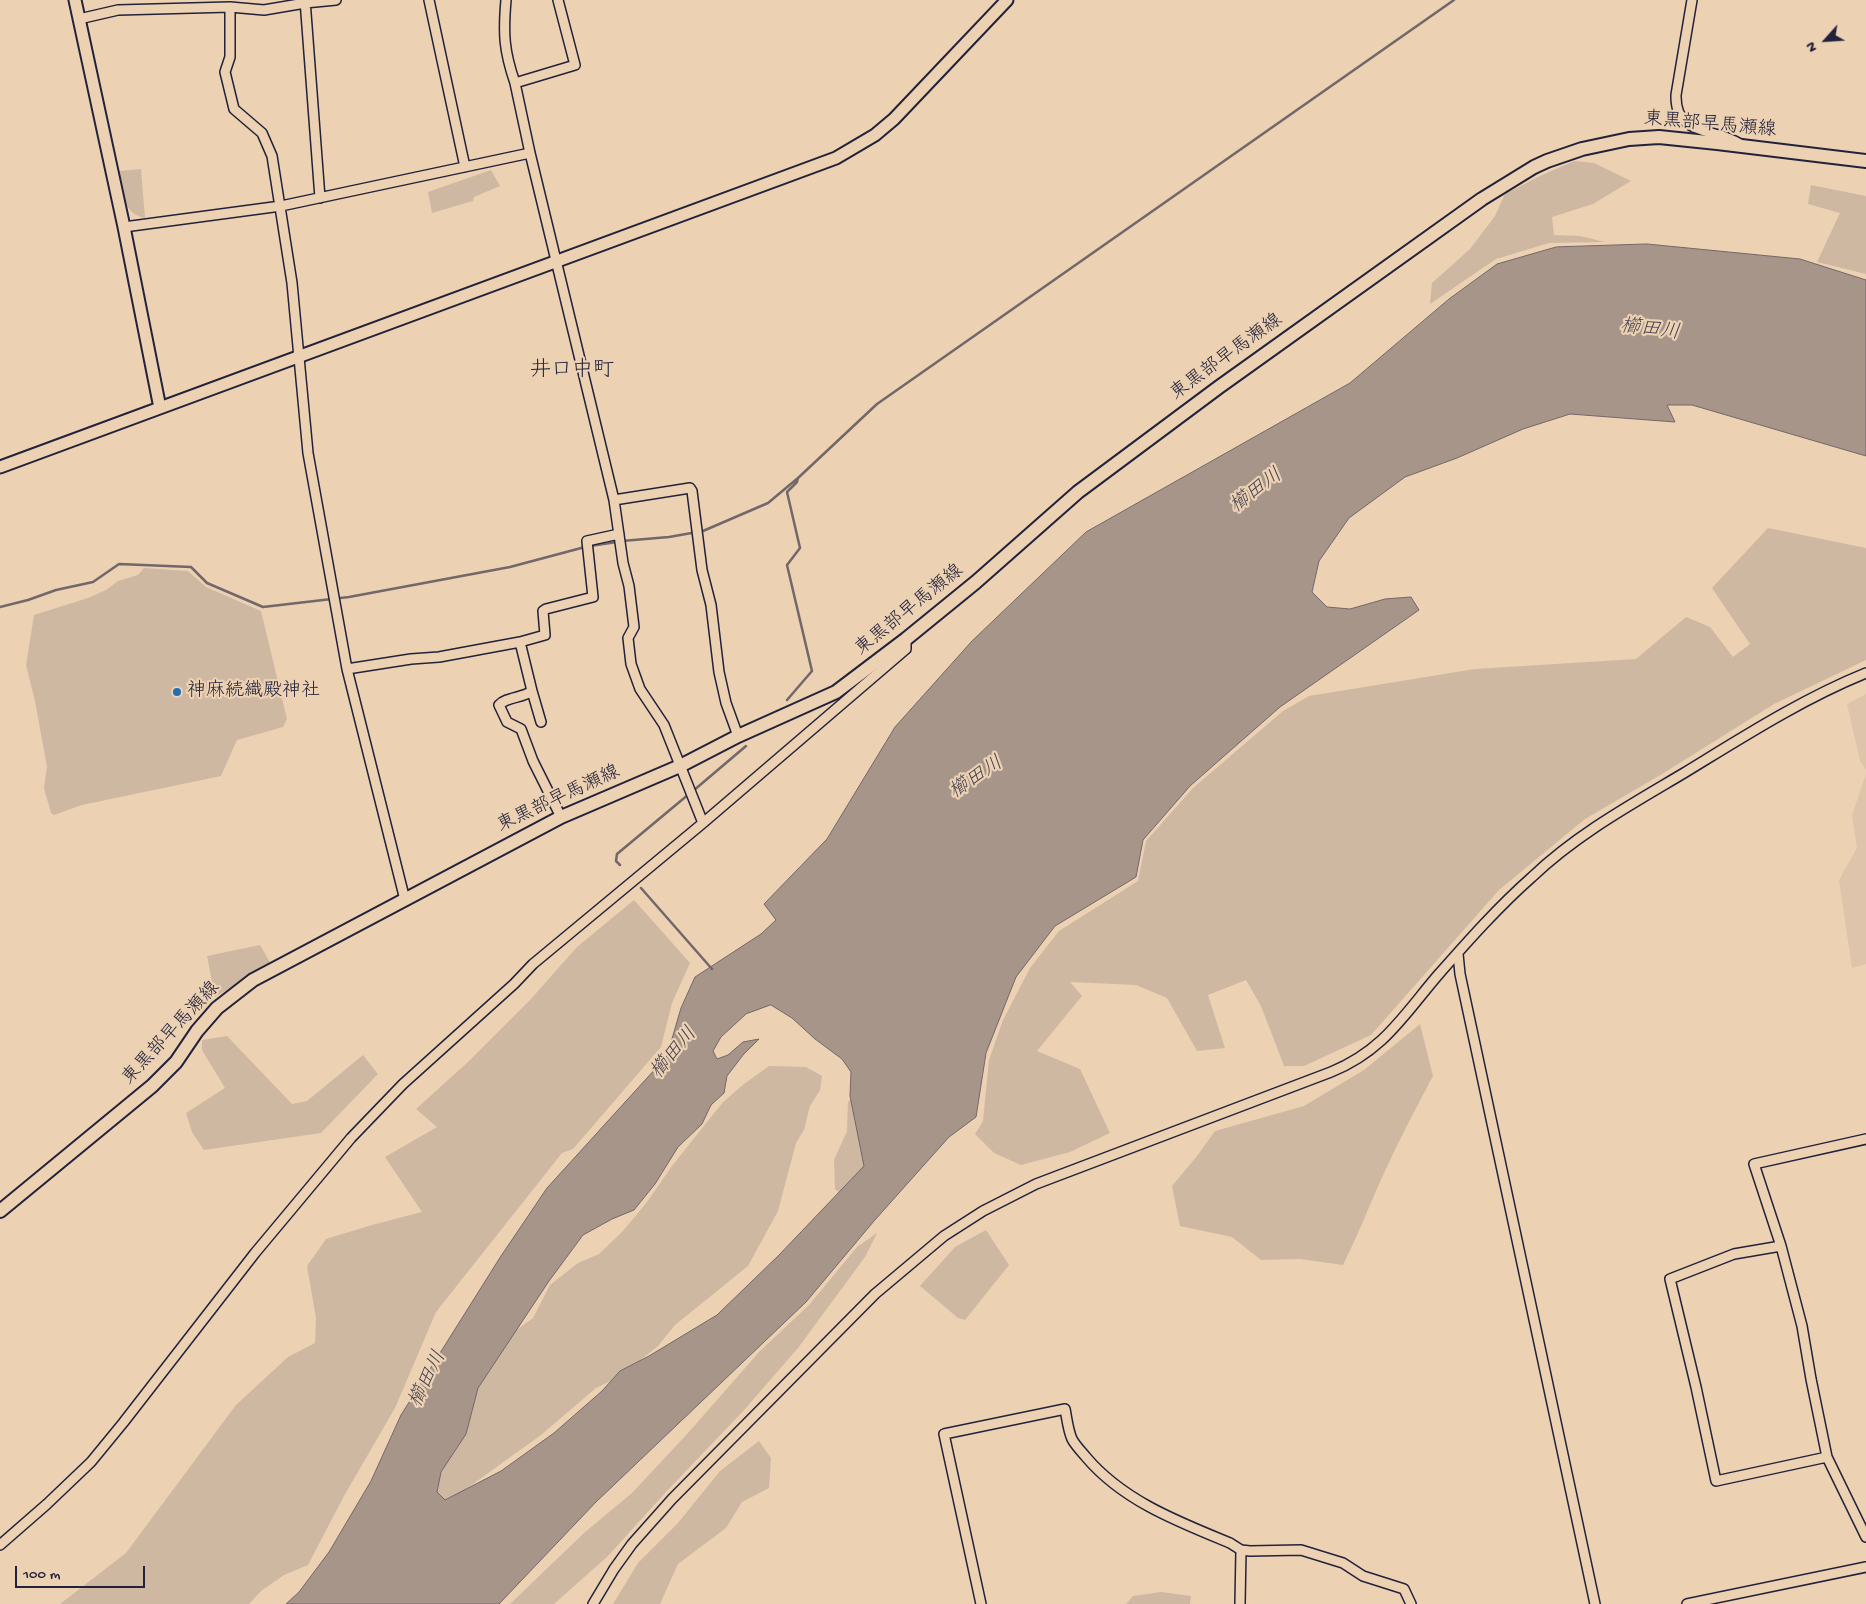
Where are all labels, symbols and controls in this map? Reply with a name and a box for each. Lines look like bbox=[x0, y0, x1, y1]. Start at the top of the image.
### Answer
north arrow bbox=[1801, 15, 1851, 65]
text: N bbox=[1802, 39, 1822, 55]
street label: 東黒部早馬瀬線 bbox=[1643, 109, 1777, 143]
street label: 東黒部早馬瀬線 bbox=[1166, 310, 1288, 406]
water label: 櫛田川 bbox=[1619, 315, 1681, 347]
district label: 井口中町 bbox=[530, 359, 614, 385]
water label: 櫛田川 bbox=[1226, 464, 1288, 520]
street label: 東黒部早馬瀬線 bbox=[851, 560, 969, 662]
place label: 神麻続織殿神社 bbox=[187, 681, 320, 703]
marker: 神麻続織殿神社 bbox=[171, 686, 183, 698]
water label: 櫛田川 bbox=[945, 752, 1009, 806]
street label: 東黒部早馬瀬線 bbox=[494, 762, 624, 838]
street label: 東黒部早馬瀬線 bbox=[118, 978, 226, 1090]
water label: 櫛田川 bbox=[647, 1023, 703, 1085]
water label: 櫛田川 bbox=[405, 1348, 453, 1412]
scale bar bbox=[18, 1556, 148, 1588]
text: 100 m bbox=[23, 1566, 60, 1584]

